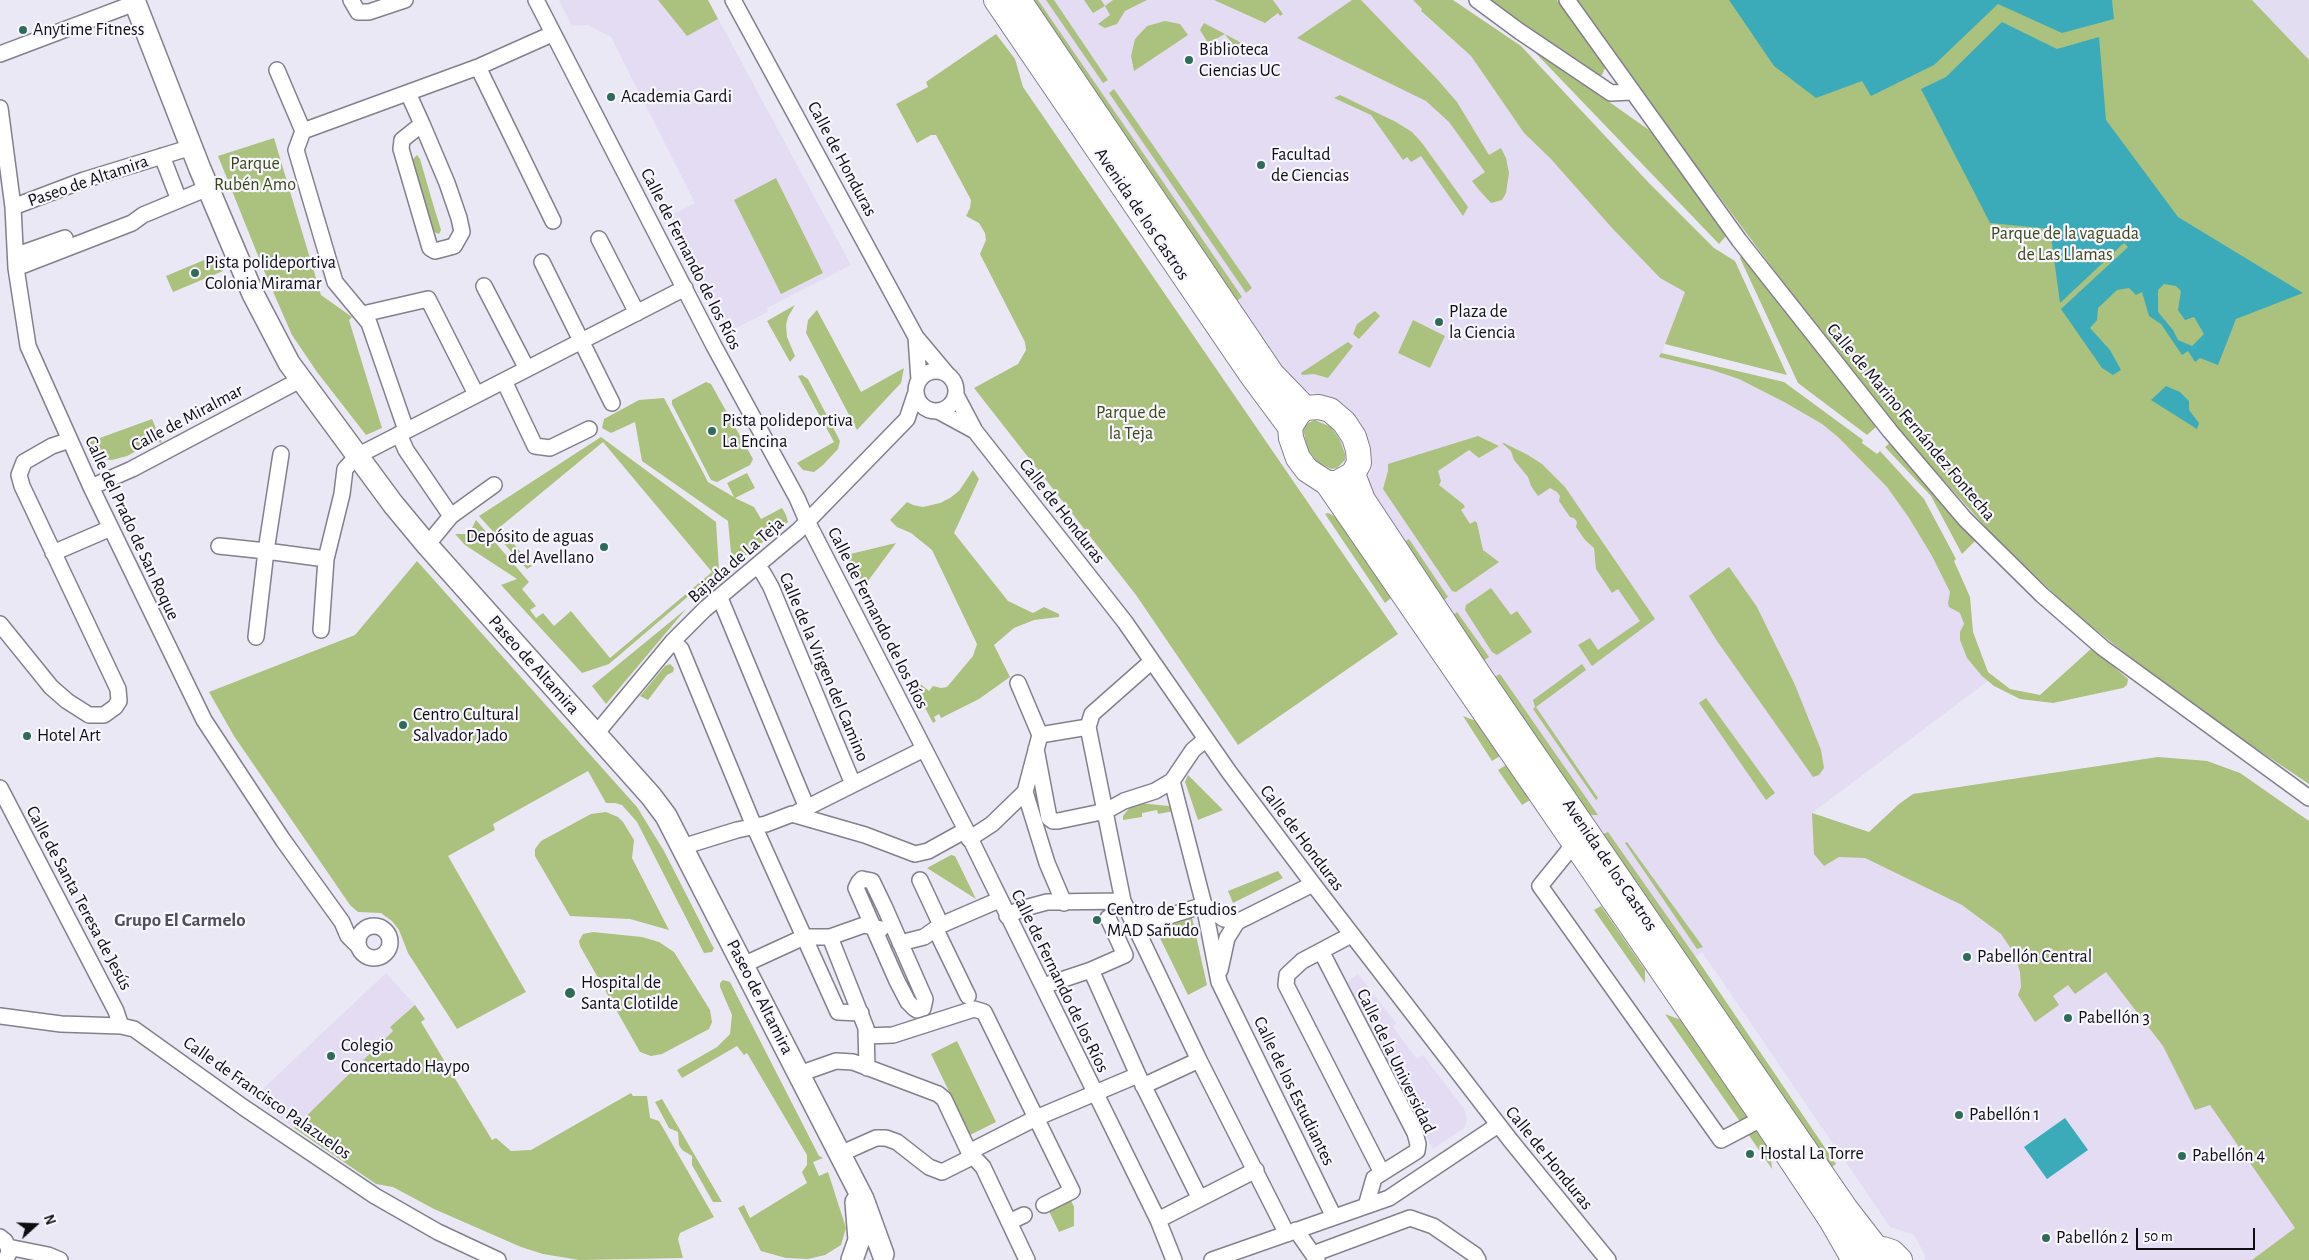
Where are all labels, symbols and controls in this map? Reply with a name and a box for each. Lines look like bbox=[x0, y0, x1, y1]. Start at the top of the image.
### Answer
place label: Anytime Fitness bbox=[33, 19, 144, 41]
marker: Anytime Fitness bbox=[17, 24, 29, 36]
place label: Biblioteca Ciencias UC bbox=[1199, 39, 1280, 82]
marker: Biblioteca Ciencias UC bbox=[1183, 54, 1195, 66]
place label: Academia Gardi bbox=[621, 86, 732, 108]
marker: Academia Gardi bbox=[605, 91, 617, 103]
street label: Calle de Honduras bbox=[803, 98, 881, 220]
street label: Avenida de los Castros bbox=[1090, 144, 1194, 284]
place label: Facultad de Ciencias bbox=[1271, 144, 1349, 186]
street label: Paseo de Altamira bbox=[25, 150, 151, 212]
park label: Parque Rubén Amo bbox=[214, 153, 296, 195]
marker: Facultad de Ciencias bbox=[1255, 159, 1267, 171]
street label: Calle de Fernando de los Ríos bbox=[636, 165, 746, 353]
park label: Parque de la vaguada de Las Llamas bbox=[1991, 223, 2139, 266]
place label: Pista polideportiva Colonia Miramar bbox=[205, 252, 336, 294]
marker: Pista polideportiva Colonia Miramar bbox=[189, 267, 201, 279]
place label: Plaza de la Ciencia bbox=[1449, 301, 1516, 344]
marker: Plaza de la Ciencia bbox=[1433, 316, 1445, 328]
street label: Calle de Marino Fernández Fontecha bbox=[1822, 319, 2000, 525]
street label: Calle de Miralmar bbox=[127, 379, 247, 457]
park label: Parque de la Teja bbox=[1096, 402, 1166, 444]
place label: Pista polideportiva La Encina bbox=[722, 410, 853, 452]
marker: Pista polideportiva La Encina bbox=[706, 425, 718, 437]
street label: Calle del Prado de San Roque bbox=[80, 432, 184, 624]
street label: Calle de Honduras bbox=[1014, 454, 1110, 568]
street label: Bajada de La Teja bbox=[684, 512, 788, 608]
street label: Calle de Fernando de los Ríos bbox=[823, 524, 933, 712]
place label: Depósito de aguas del Avellano bbox=[466, 526, 594, 568]
marker: Depósito de aguas del Avellano bbox=[598, 541, 610, 553]
street label: Calle de la Virgen del Camino bbox=[774, 569, 874, 765]
street label: Paseo de Altamira bbox=[484, 611, 584, 719]
place label: Centro Cultural Salvador Jado bbox=[413, 704, 519, 746]
marker: Centro Cultural Salvador Jado bbox=[397, 719, 409, 731]
place label: Hotel Art bbox=[37, 725, 101, 747]
marker: Hotel Art bbox=[21, 730, 33, 742]
street label: Calle de Honduras bbox=[1255, 781, 1349, 895]
street label: Avenida de los Castros bbox=[1558, 795, 1662, 935]
street label: Calle de Santa Teresa de Jesús bbox=[21, 802, 137, 994]
street label: Calle de Fernando de los Ríos bbox=[1006, 886, 1114, 1076]
place label: Centro de Estudios MAD Sañudo bbox=[1107, 899, 1237, 942]
district label: Grupo El Carmelo bbox=[114, 909, 246, 931]
marker: Centro de Estudios MAD Sañudo bbox=[1091, 914, 1103, 926]
street label: Paseo de Altamira bbox=[722, 936, 798, 1058]
place label: Pabellón Central bbox=[1977, 946, 2092, 968]
marker: Pabellón Central bbox=[1961, 951, 1973, 963]
place label: Hospital de Santa Clotilde bbox=[581, 972, 678, 1014]
street label: Calle de la Universidad bbox=[1352, 985, 1440, 1137]
marker: Hospital de Santa Clotilde bbox=[563, 986, 577, 1000]
place label: Pabellón 3 bbox=[2078, 1007, 2150, 1029]
marker: Pabellón 3 bbox=[2062, 1012, 2074, 1024]
street label: Calle de los Estudiantes bbox=[1249, 1013, 1339, 1169]
street label: Calle de Francisco Palazuelos bbox=[179, 1032, 355, 1164]
place label: Colegio Concertado Haypo bbox=[341, 1035, 470, 1078]
marker: Colegio Concertado Haypo bbox=[325, 1050, 337, 1062]
street label: Calle de Honduras bbox=[1501, 1102, 1597, 1214]
place label: Pabellón 1 bbox=[1969, 1104, 2040, 1126]
marker: Pabellón 1 bbox=[1953, 1109, 1965, 1121]
place label: Hostal La Torre bbox=[1760, 1143, 1864, 1165]
place label: Pabellón 4 bbox=[2192, 1145, 2265, 1167]
marker: Hostal La Torre bbox=[1744, 1148, 1756, 1160]
marker: Pabellón 4 bbox=[2176, 1150, 2188, 1162]
north arrow bbox=[10, 1200, 60, 1250]
text: N bbox=[41, 1213, 57, 1227]
scale bar bbox=[2139, 1218, 2258, 1250]
place label: Pabellón 2 bbox=[2056, 1227, 2129, 1249]
text: 50 m bbox=[2144, 1229, 2173, 1244]
marker: Pabellón 2 bbox=[2040, 1232, 2052, 1244]

